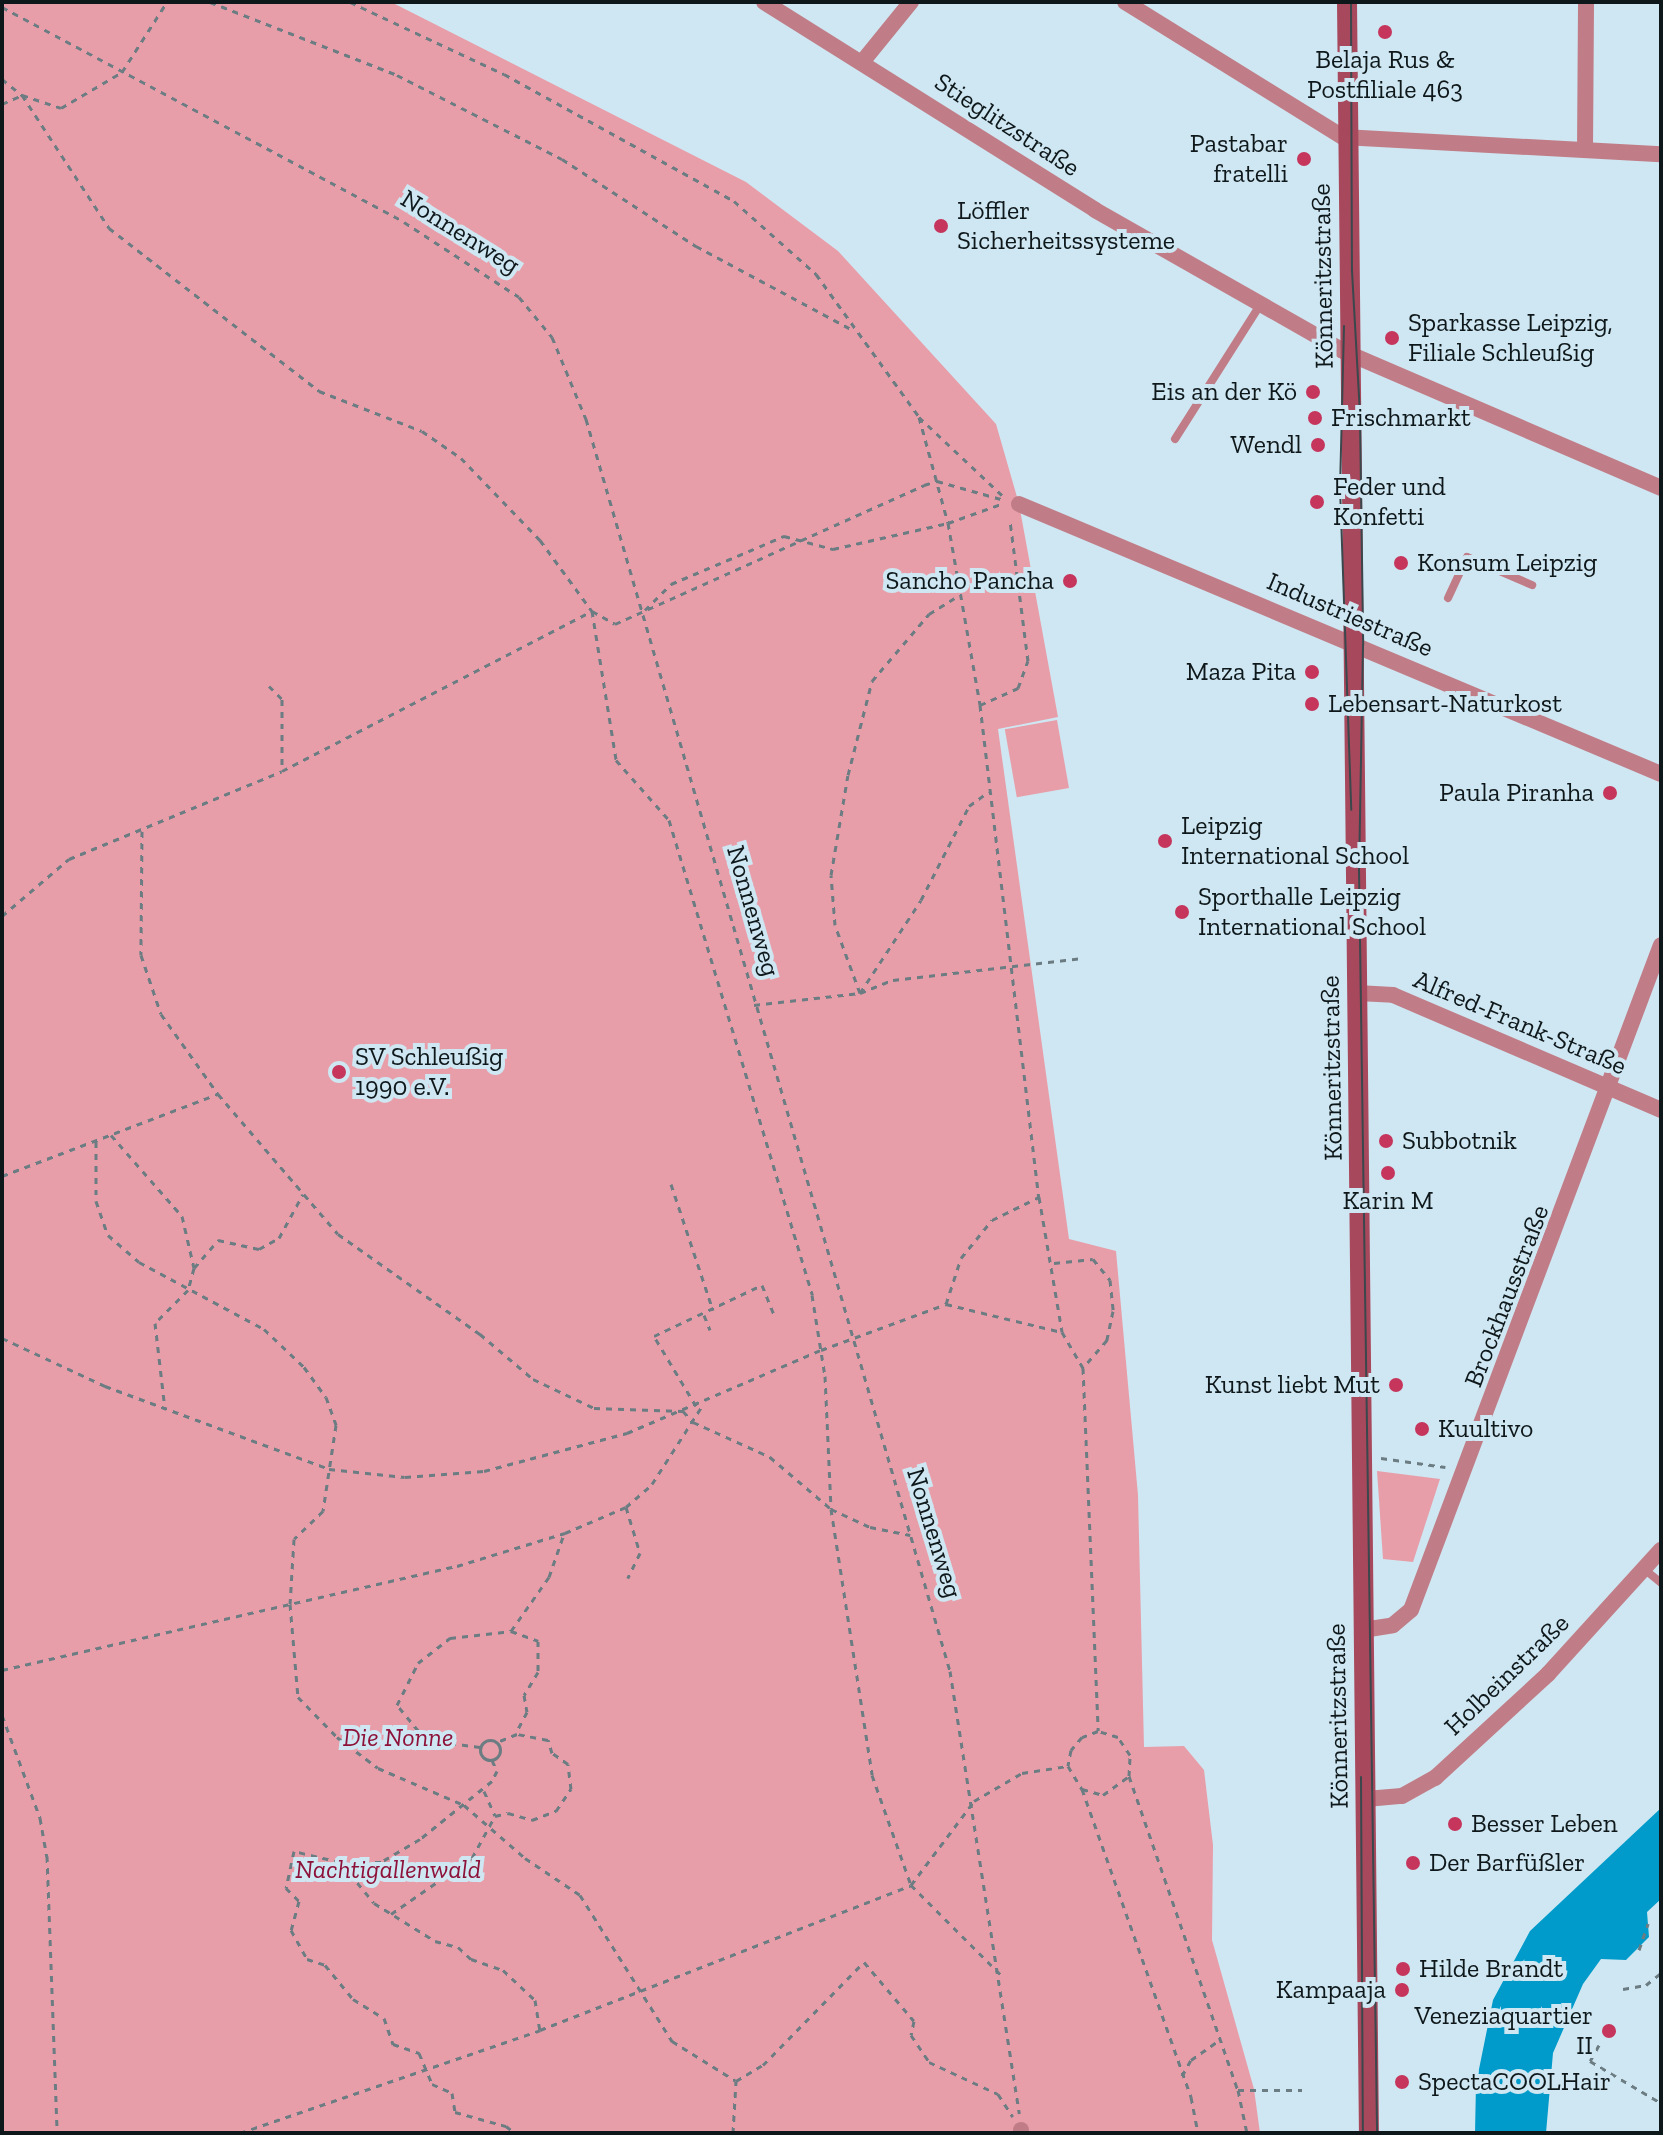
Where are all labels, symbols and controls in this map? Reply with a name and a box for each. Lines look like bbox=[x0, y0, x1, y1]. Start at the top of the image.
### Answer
marker: Belaja Rus & Postfiliale 463 bbox=[1376, 23, 1394, 41]
place label: Belaja Rus & Postfiliale 463 bbox=[1307, 44, 1463, 106]
street label: Stieglitzstraße bbox=[929, 66, 1085, 184]
place label: Pastabar fratelli bbox=[1190, 128, 1288, 190]
marker: Pastabar fratelli bbox=[1295, 150, 1313, 168]
street label: Nonnenweg bbox=[395, 183, 525, 281]
street label: Könneritzstraße bbox=[1306, 183, 1340, 369]
place label: Löffler Sicherheitssysteme bbox=[957, 195, 1175, 256]
marker: Löffler Sicherheitssysteme bbox=[932, 217, 950, 235]
place label: Sparkasse Leipzig, Filiale Schleußig bbox=[1408, 307, 1613, 368]
marker: Sparkasse Leipzig, Filiale Schleußig bbox=[1383, 329, 1401, 347]
place label: Eis an der Kö bbox=[1151, 376, 1297, 408]
marker: Eis an der Kö bbox=[1304, 383, 1322, 401]
place label: Frischmarkt bbox=[1331, 402, 1471, 434]
marker: Frischmarkt bbox=[1306, 409, 1324, 427]
place label: Wendl bbox=[1231, 429, 1302, 461]
marker: Wendl bbox=[1309, 436, 1327, 454]
place label: Feder und Konfetti bbox=[1333, 471, 1446, 532]
marker: Feder und Konfetti bbox=[1308, 493, 1326, 511]
place label: Konsum Leipzig bbox=[1417, 547, 1597, 579]
marker: Konsum Leipzig bbox=[1392, 554, 1410, 572]
place label: Sancho Pancha bbox=[886, 565, 1054, 597]
street label: Industriestraße bbox=[1262, 566, 1438, 664]
marker: Sancho Pancha bbox=[1061, 572, 1079, 590]
place label: Maza Pita bbox=[1186, 656, 1296, 688]
marker: Maza Pita bbox=[1303, 663, 1321, 681]
place label: Lebensart-Naturkost bbox=[1328, 688, 1562, 720]
marker: Lebensart-Naturkost bbox=[1303, 695, 1321, 713]
place label: Paula Piranha bbox=[1439, 777, 1594, 809]
marker: Paula Piranha bbox=[1601, 784, 1619, 802]
place label: Leipzig International School bbox=[1181, 810, 1409, 872]
marker: Leipzig International School bbox=[1156, 832, 1174, 850]
street label: Nonnenweg bbox=[719, 842, 787, 980]
place label: Sporthalle Leipzig International School bbox=[1198, 881, 1426, 942]
marker: Sporthalle Leipzig International School bbox=[1173, 903, 1191, 921]
street label: Alfred-Frank-Straße bbox=[1409, 964, 1631, 1082]
street label: Könneritzstraße bbox=[1315, 975, 1349, 1161]
place label: SV Schleußig 1990 e.V. bbox=[355, 1041, 504, 1102]
marker: SV Schleußig 1990 e.V. bbox=[330, 1063, 348, 1081]
place label: Subbotnik bbox=[1402, 1125, 1517, 1157]
marker: Subbotnik bbox=[1377, 1132, 1395, 1150]
marker: Karin M bbox=[1379, 1164, 1397, 1182]
place label: Karin M bbox=[1342, 1185, 1434, 1217]
street label: Brockhausstraße bbox=[1458, 1201, 1556, 1391]
place label: Kunst liebt Mut bbox=[1205, 1369, 1380, 1401]
marker: Kunst liebt Mut bbox=[1387, 1376, 1405, 1394]
place label: Kuultivo bbox=[1438, 1413, 1533, 1445]
marker: Kuultivo bbox=[1413, 1420, 1431, 1438]
street label: Nonnenweg bbox=[899, 1464, 969, 1602]
street label: Holbeinstraße bbox=[1438, 1608, 1576, 1742]
street label: Könneritzstraße bbox=[1321, 1623, 1355, 1809]
park label: Die Nonne bbox=[343, 1722, 453, 1754]
place label: Besser Leben bbox=[1471, 1808, 1618, 1840]
marker: Besser Leben bbox=[1446, 1815, 1464, 1833]
place label: Der Barfüßler bbox=[1429, 1847, 1585, 1879]
park label: Nachtigallenwald bbox=[295, 1854, 481, 1886]
marker: Der Barfüßler bbox=[1404, 1854, 1422, 1872]
place label: Hilde Brandt bbox=[1419, 1953, 1563, 1985]
marker: Hilde Brandt bbox=[1394, 1960, 1412, 1978]
place label: Kampaaja bbox=[1276, 1974, 1386, 2006]
marker: Kampaaja bbox=[1393, 1981, 1411, 1999]
place label: Veneziaquartier II bbox=[1415, 2000, 1593, 2062]
marker: Veneziaquartier II bbox=[1600, 2022, 1618, 2040]
place label: SpectaCOOLHair bbox=[1418, 2066, 1611, 2098]
marker: SpectaCOOLHair bbox=[1393, 2073, 1411, 2091]

